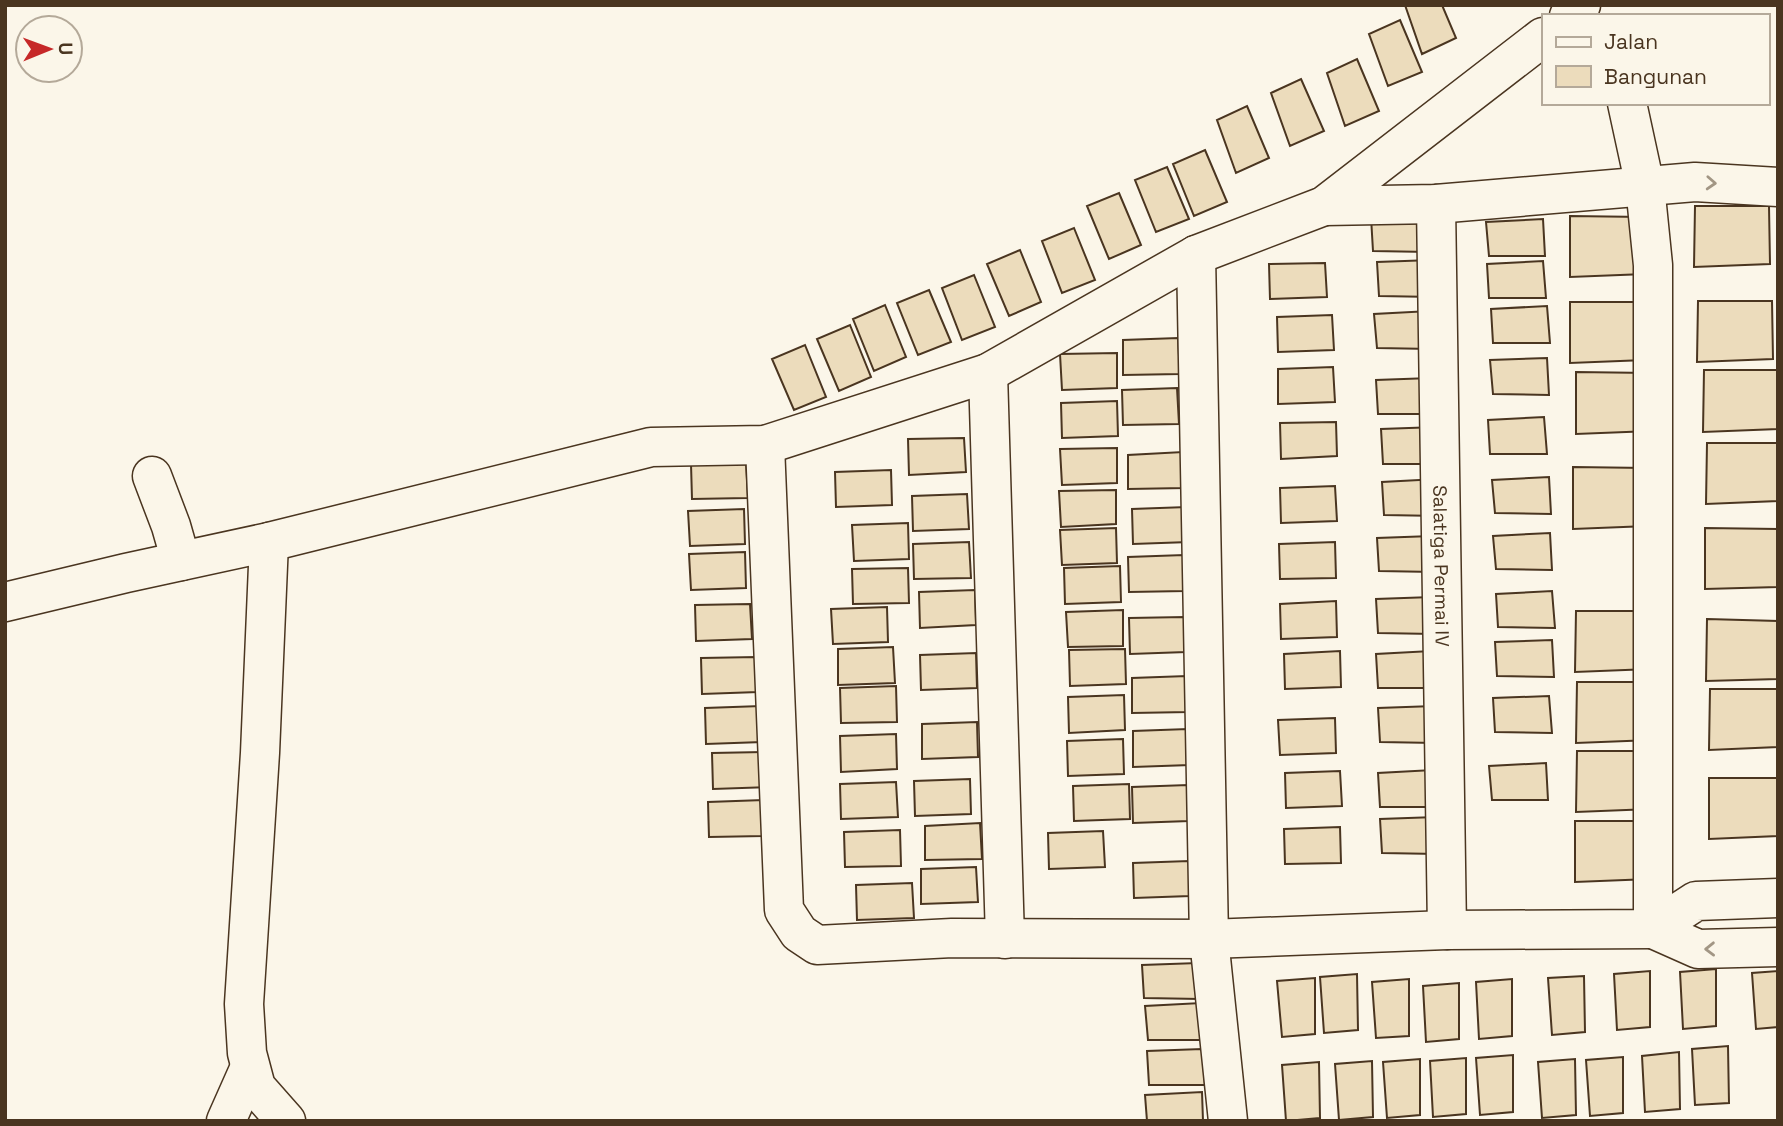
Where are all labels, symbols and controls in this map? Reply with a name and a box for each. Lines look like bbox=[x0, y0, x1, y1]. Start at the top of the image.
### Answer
north arrow bbox=[14, 14, 84, 84]
legend bbox=[1542, 14, 1769, 105]
text: Jalan bbox=[1604, 28, 1658, 55]
text: U bbox=[53, 42, 78, 55]
text: Bangunan bbox=[1604, 63, 1707, 90]
one-way arrow bbox=[1706, 176, 1717, 191]
street label: Salatiga Permai IV bbox=[1428, 485, 1455, 647]
one-way arrow bbox=[1704, 941, 1715, 956]

